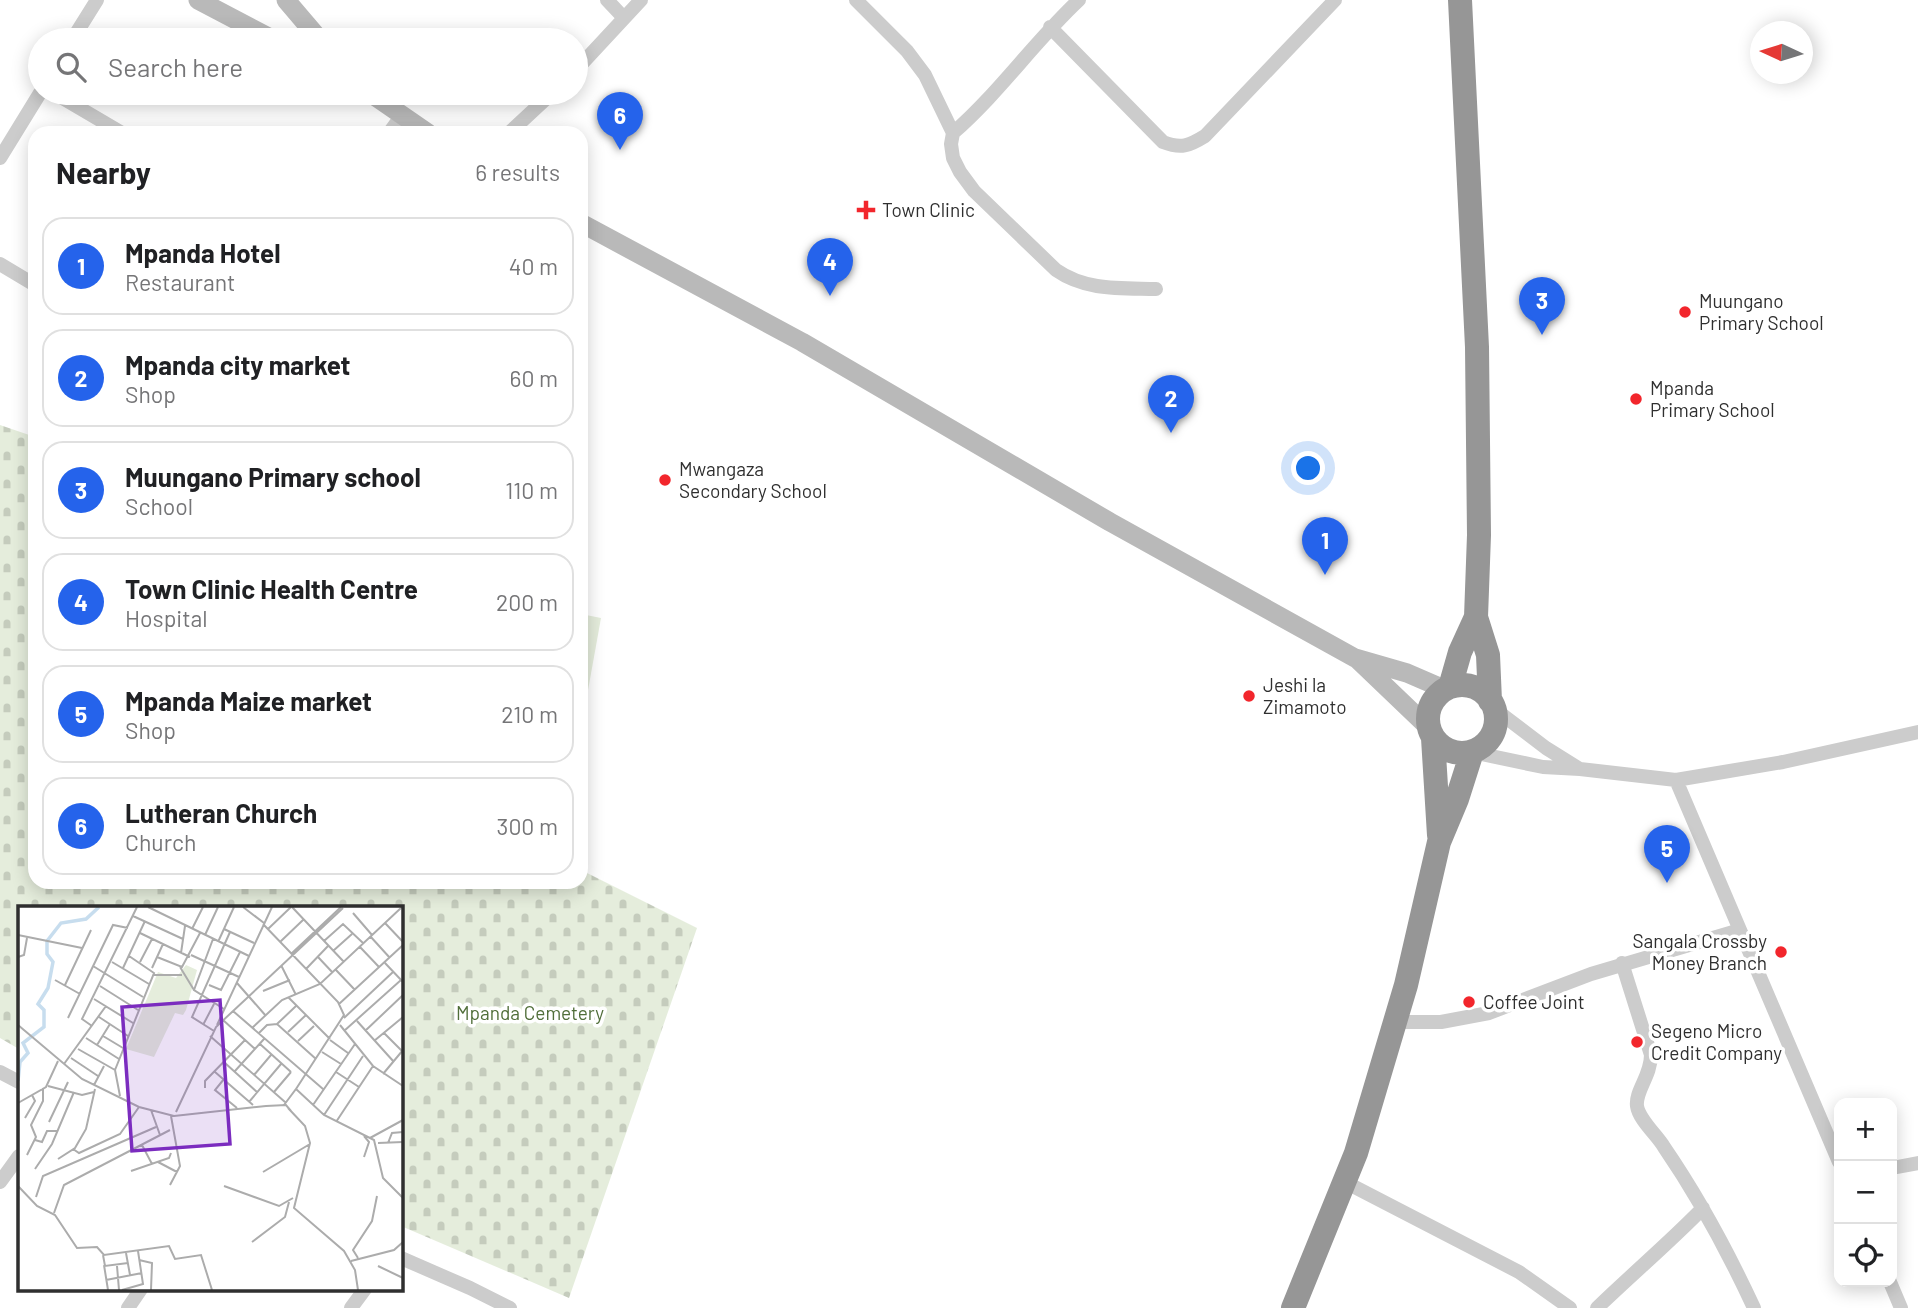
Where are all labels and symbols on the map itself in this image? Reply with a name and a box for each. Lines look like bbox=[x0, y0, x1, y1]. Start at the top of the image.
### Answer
north arrow bbox=[1750, 21, 1813, 84]
pin: 6 bbox=[597, 92, 643, 150]
place label: Town Clinic bbox=[882, 198, 975, 221]
marker: Town Clinic bbox=[856, 200, 876, 220]
pin: 4 bbox=[807, 238, 853, 296]
pin: 3 bbox=[1519, 277, 1565, 335]
place label: Muungano Primary School bbox=[1699, 289, 1824, 334]
marker: Muungano Primary School bbox=[1677, 304, 1693, 320]
pin: 2 bbox=[1148, 375, 1194, 433]
place label: Mpanda Primary School bbox=[1650, 376, 1775, 421]
marker: Mpanda Primary School bbox=[1628, 391, 1644, 407]
your location bbox=[1291, 451, 1325, 485]
place label: Mwangaza Secondary School bbox=[679, 457, 827, 502]
marker: Mwangaza Secondary School bbox=[657, 472, 673, 488]
pin: 1 bbox=[1302, 517, 1348, 575]
place label: Jeshi la Zimamoto bbox=[1263, 673, 1347, 718]
marker: Jeshi la Zimamoto bbox=[1241, 688, 1257, 704]
pin: 5 bbox=[1644, 825, 1690, 883]
inset map bbox=[18, 906, 402, 1290]
place label: Sangala Crossby Money Branch bbox=[1633, 929, 1767, 974]
marker: Sangala Crossby Money Branch bbox=[1773, 944, 1789, 960]
place label: Coffee Joint bbox=[1483, 990, 1585, 1013]
marker: Coffee Joint bbox=[1461, 994, 1477, 1010]
park label: Mpanda Cemetery bbox=[456, 1001, 604, 1024]
place label: Segeno Micro Credit Company bbox=[1651, 1019, 1782, 1064]
marker: Segeno Micro Credit Company bbox=[1629, 1034, 1645, 1050]

